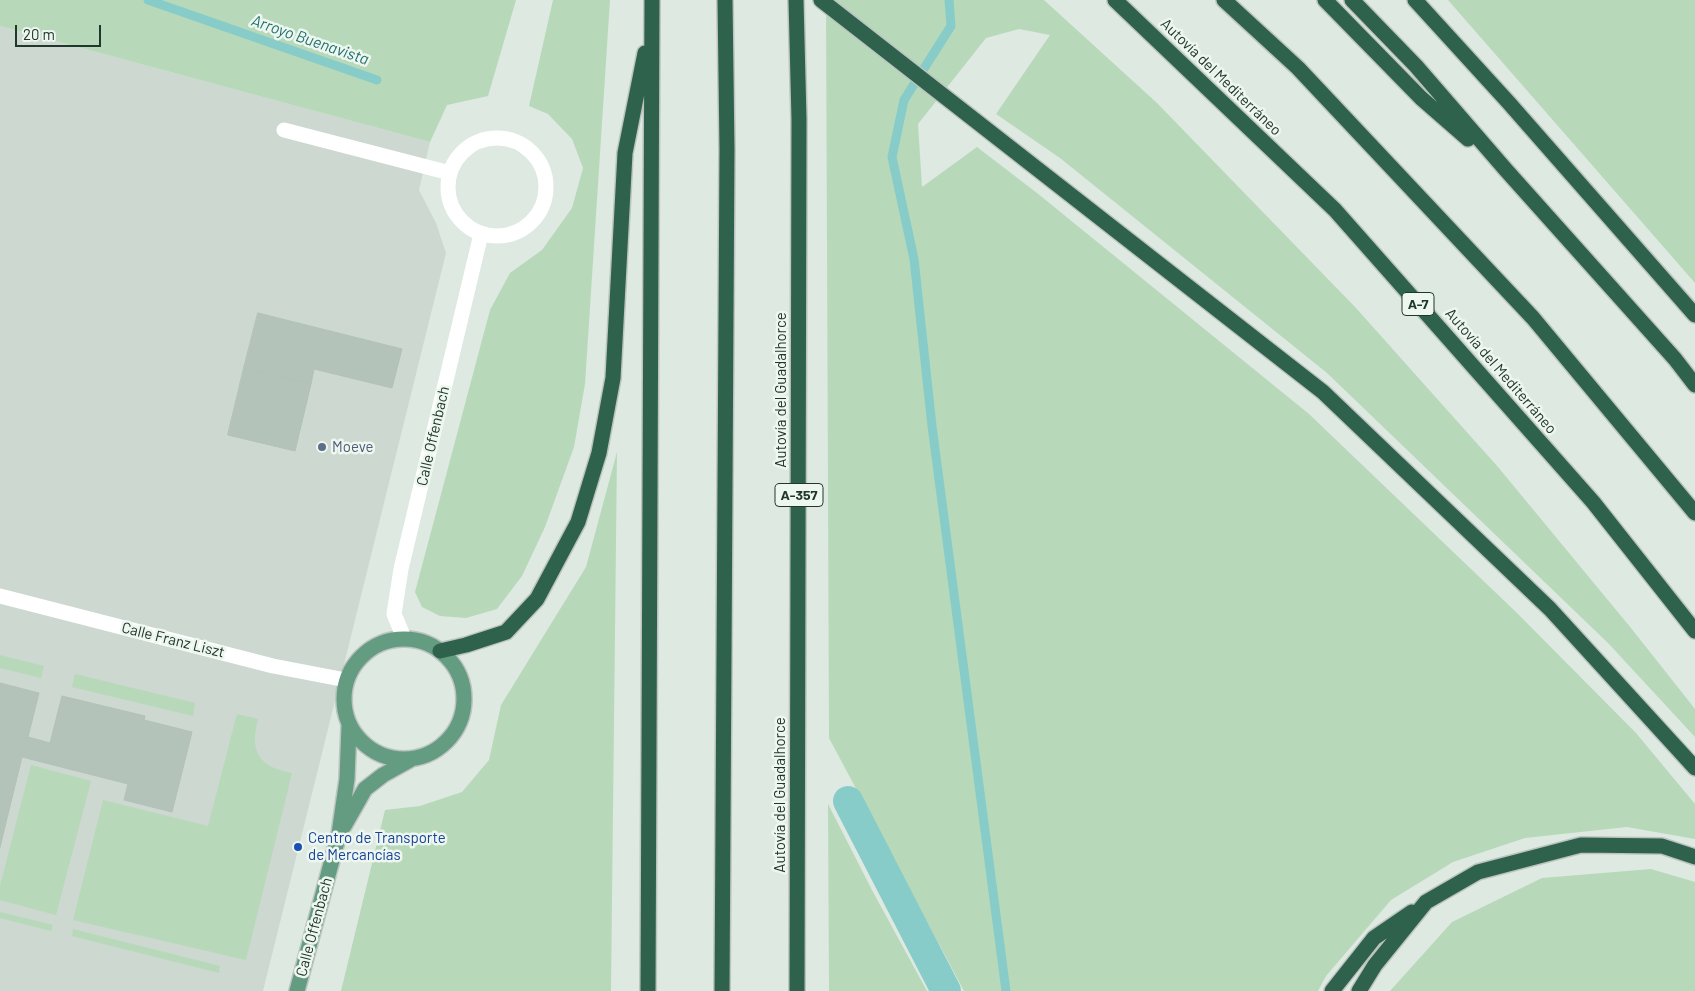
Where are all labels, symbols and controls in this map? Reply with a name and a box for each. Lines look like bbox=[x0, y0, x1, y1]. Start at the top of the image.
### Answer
water label: Arroyo Buenavista bbox=[249, 11, 371, 69]
scale bar bbox=[18, 15, 104, 47]
street label: Autovía del Mediterráneo bbox=[1157, 15, 1285, 139]
text: 20 m bbox=[23, 25, 55, 43]
road number: A-7 bbox=[1402, 292, 1434, 316]
street label: Autovía del Mediterráneo bbox=[1442, 305, 1560, 437]
street label: Autovía del Guadalhorce bbox=[772, 312, 790, 468]
street label: Calle Offenbach bbox=[413, 384, 453, 488]
place label: Moeve bbox=[332, 438, 374, 456]
marker: Moeve bbox=[316, 441, 328, 453]
road number: A-357 bbox=[775, 484, 823, 506]
street label: Calle Franz Liszt bbox=[120, 619, 226, 661]
street label: Autovía del Guadalhorce bbox=[771, 717, 789, 873]
place label: Centro de Transporte de Mercancías bbox=[308, 829, 446, 864]
marker: Centro de Transporte de Mercancías bbox=[292, 841, 304, 853]
street label: Calle Offenbach bbox=[292, 876, 336, 978]

